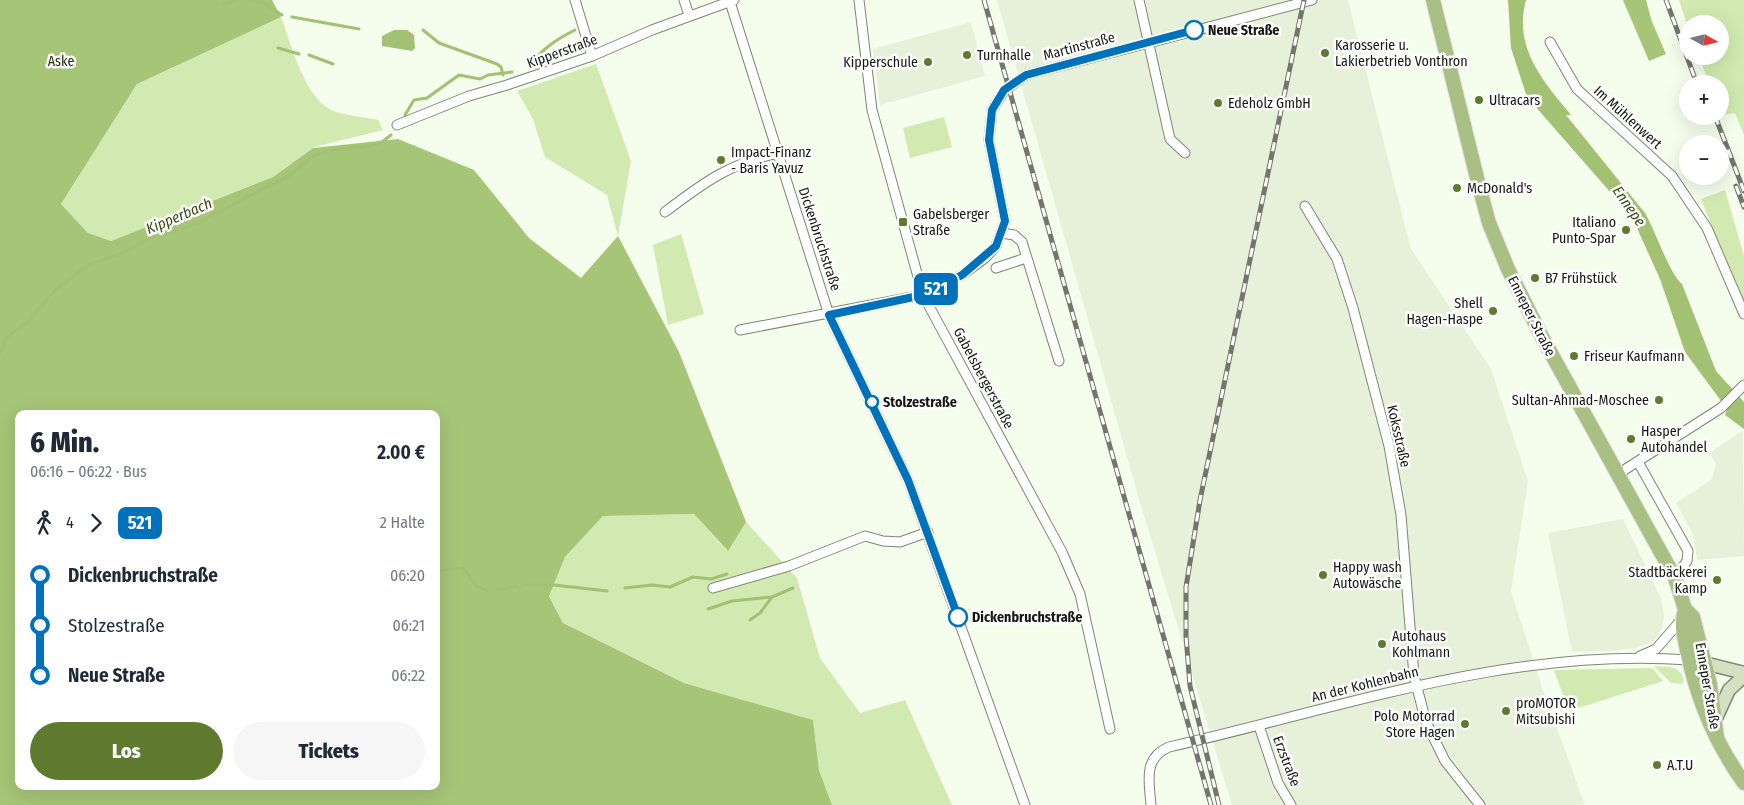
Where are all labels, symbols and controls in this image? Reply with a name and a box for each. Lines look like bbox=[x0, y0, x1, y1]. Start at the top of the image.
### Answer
north arrow bbox=[1679, 15, 1729, 65]
map controls bbox=[1679, 15, 1729, 185]
marker: Neue Straße bbox=[1184, 20, 1204, 40]
place label: Neue Straße bbox=[1208, 22, 1279, 39]
street label: Martinstraße bbox=[1041, 29, 1117, 64]
street label: Kipperstraße bbox=[525, 31, 600, 72]
place label: Karosserie u. Lakierbetrieb Vonthron bbox=[1335, 37, 1468, 70]
place label: Turnhalle bbox=[977, 47, 1031, 64]
marker: Karosserie u. Lakierbetrieb Vonthron bbox=[1319, 47, 1331, 59]
marker: Turnhalle bbox=[961, 49, 973, 61]
park label: Aske bbox=[48, 53, 74, 70]
place label: Kipperschule bbox=[843, 54, 918, 71]
marker: Kipperschule bbox=[922, 56, 934, 68]
button: + bbox=[1679, 75, 1729, 125]
street label: Im Mühlenwert bbox=[1590, 82, 1666, 153]
place label: Ultracars bbox=[1489, 92, 1540, 109]
marker: Ultracars bbox=[1473, 94, 1485, 106]
place label: Edeholz GmbH bbox=[1228, 95, 1311, 112]
marker: Edeholz GmbH bbox=[1212, 97, 1224, 109]
button: − bbox=[1679, 135, 1729, 185]
place label: Impact-Finanz - Baris Yavuz bbox=[731, 144, 812, 177]
marker: Impact-Finanz - Baris Yavuz bbox=[715, 154, 727, 166]
place label: McDonald's bbox=[1467, 180, 1532, 197]
marker: McDonald's bbox=[1451, 182, 1463, 194]
water label: Ennepe bbox=[1609, 183, 1649, 229]
street label: Dickenbruchstraße bbox=[795, 185, 844, 293]
water label: Kipperbach bbox=[143, 194, 215, 238]
place label: Gabelsberger Straße bbox=[913, 206, 989, 239]
place label: Italiano Punto-Spar bbox=[1552, 214, 1616, 247]
marker: Gabelsberger Straße bbox=[897, 216, 909, 228]
marker: Italiano Punto-Spar bbox=[1620, 224, 1632, 236]
place label: B7 Frühstück bbox=[1545, 270, 1617, 287]
marker: B7 Frühstück bbox=[1529, 272, 1541, 284]
line badge: 521 bbox=[907, 273, 965, 305]
street label: Enneper Straße bbox=[1504, 273, 1559, 359]
text: 521 bbox=[924, 278, 948, 300]
place label: Shell Hagen-Haspe bbox=[1406, 295, 1483, 328]
marker: Shell Hagen-Haspe bbox=[1487, 305, 1499, 317]
street label: Gabelsbergerstraße bbox=[950, 325, 1017, 432]
place label: Friseur Kaufmann bbox=[1584, 348, 1685, 365]
marker: Friseur Kaufmann bbox=[1568, 350, 1580, 362]
place label: Sultan-Ahmad-Moschee bbox=[1512, 392, 1649, 409]
place label: Stolzestraße bbox=[883, 394, 957, 411]
marker: Sultan-Ahmad-Moschee bbox=[1653, 394, 1665, 406]
marker: Stolzestraße bbox=[865, 395, 879, 409]
street label: Koksstraße bbox=[1383, 403, 1414, 469]
place label: Hasper Autohandel bbox=[1641, 423, 1707, 456]
text: 6 Min. bbox=[30, 426, 99, 459]
marker: Hasper Autohandel bbox=[1625, 433, 1637, 445]
text: 2.00 € bbox=[377, 441, 425, 464]
text: 06:16 – 06:22 · Bus bbox=[30, 462, 147, 481]
icon: walk bbox=[30, 509, 58, 537]
icon: forward bbox=[82, 509, 110, 537]
text: 521 bbox=[128, 512, 152, 534]
text: 4 bbox=[66, 513, 74, 532]
text: 2 Halte bbox=[380, 513, 425, 532]
place label: Happy wash Autowäsche bbox=[1333, 559, 1402, 592]
text: Dickenbruchstraße bbox=[68, 564, 218, 587]
place label: Stadtbäckerei Kamp bbox=[1628, 564, 1707, 597]
text: 06:20 bbox=[390, 566, 425, 585]
marker: Happy wash Autowäsche bbox=[1317, 569, 1329, 581]
marker: Stadtbäckerei Kamp bbox=[1711, 574, 1723, 586]
marker: Dickenbruchstraße bbox=[948, 607, 968, 627]
place label: Dickenbruchstraße bbox=[972, 609, 1082, 626]
text: Stolzestraße bbox=[68, 614, 165, 637]
text: 06:21 bbox=[392, 616, 425, 635]
place label: Autohaus Kohlmann bbox=[1392, 628, 1450, 661]
marker: Autohaus Kohlmann bbox=[1376, 638, 1388, 650]
street label: Enneper Straße bbox=[1692, 641, 1724, 731]
street label: An der Kohlenbahn bbox=[1310, 663, 1420, 706]
text: Neue Straße bbox=[68, 664, 165, 687]
text: 06:22 bbox=[391, 666, 425, 685]
place label: proMOTOR Mitsubishi bbox=[1516, 695, 1576, 728]
marker: proMOTOR Mitsubishi bbox=[1500, 705, 1512, 717]
place label: Polo Motorrad Store Hagen bbox=[1374, 708, 1455, 741]
marker: Polo Motorrad Store Hagen bbox=[1459, 718, 1471, 730]
button: Los bbox=[30, 722, 223, 780]
button: Tickets bbox=[233, 722, 425, 780]
street label: Erzstraße bbox=[1269, 733, 1304, 789]
place label: A.T.U bbox=[1667, 757, 1693, 774]
marker: A.T.U bbox=[1651, 759, 1663, 771]

